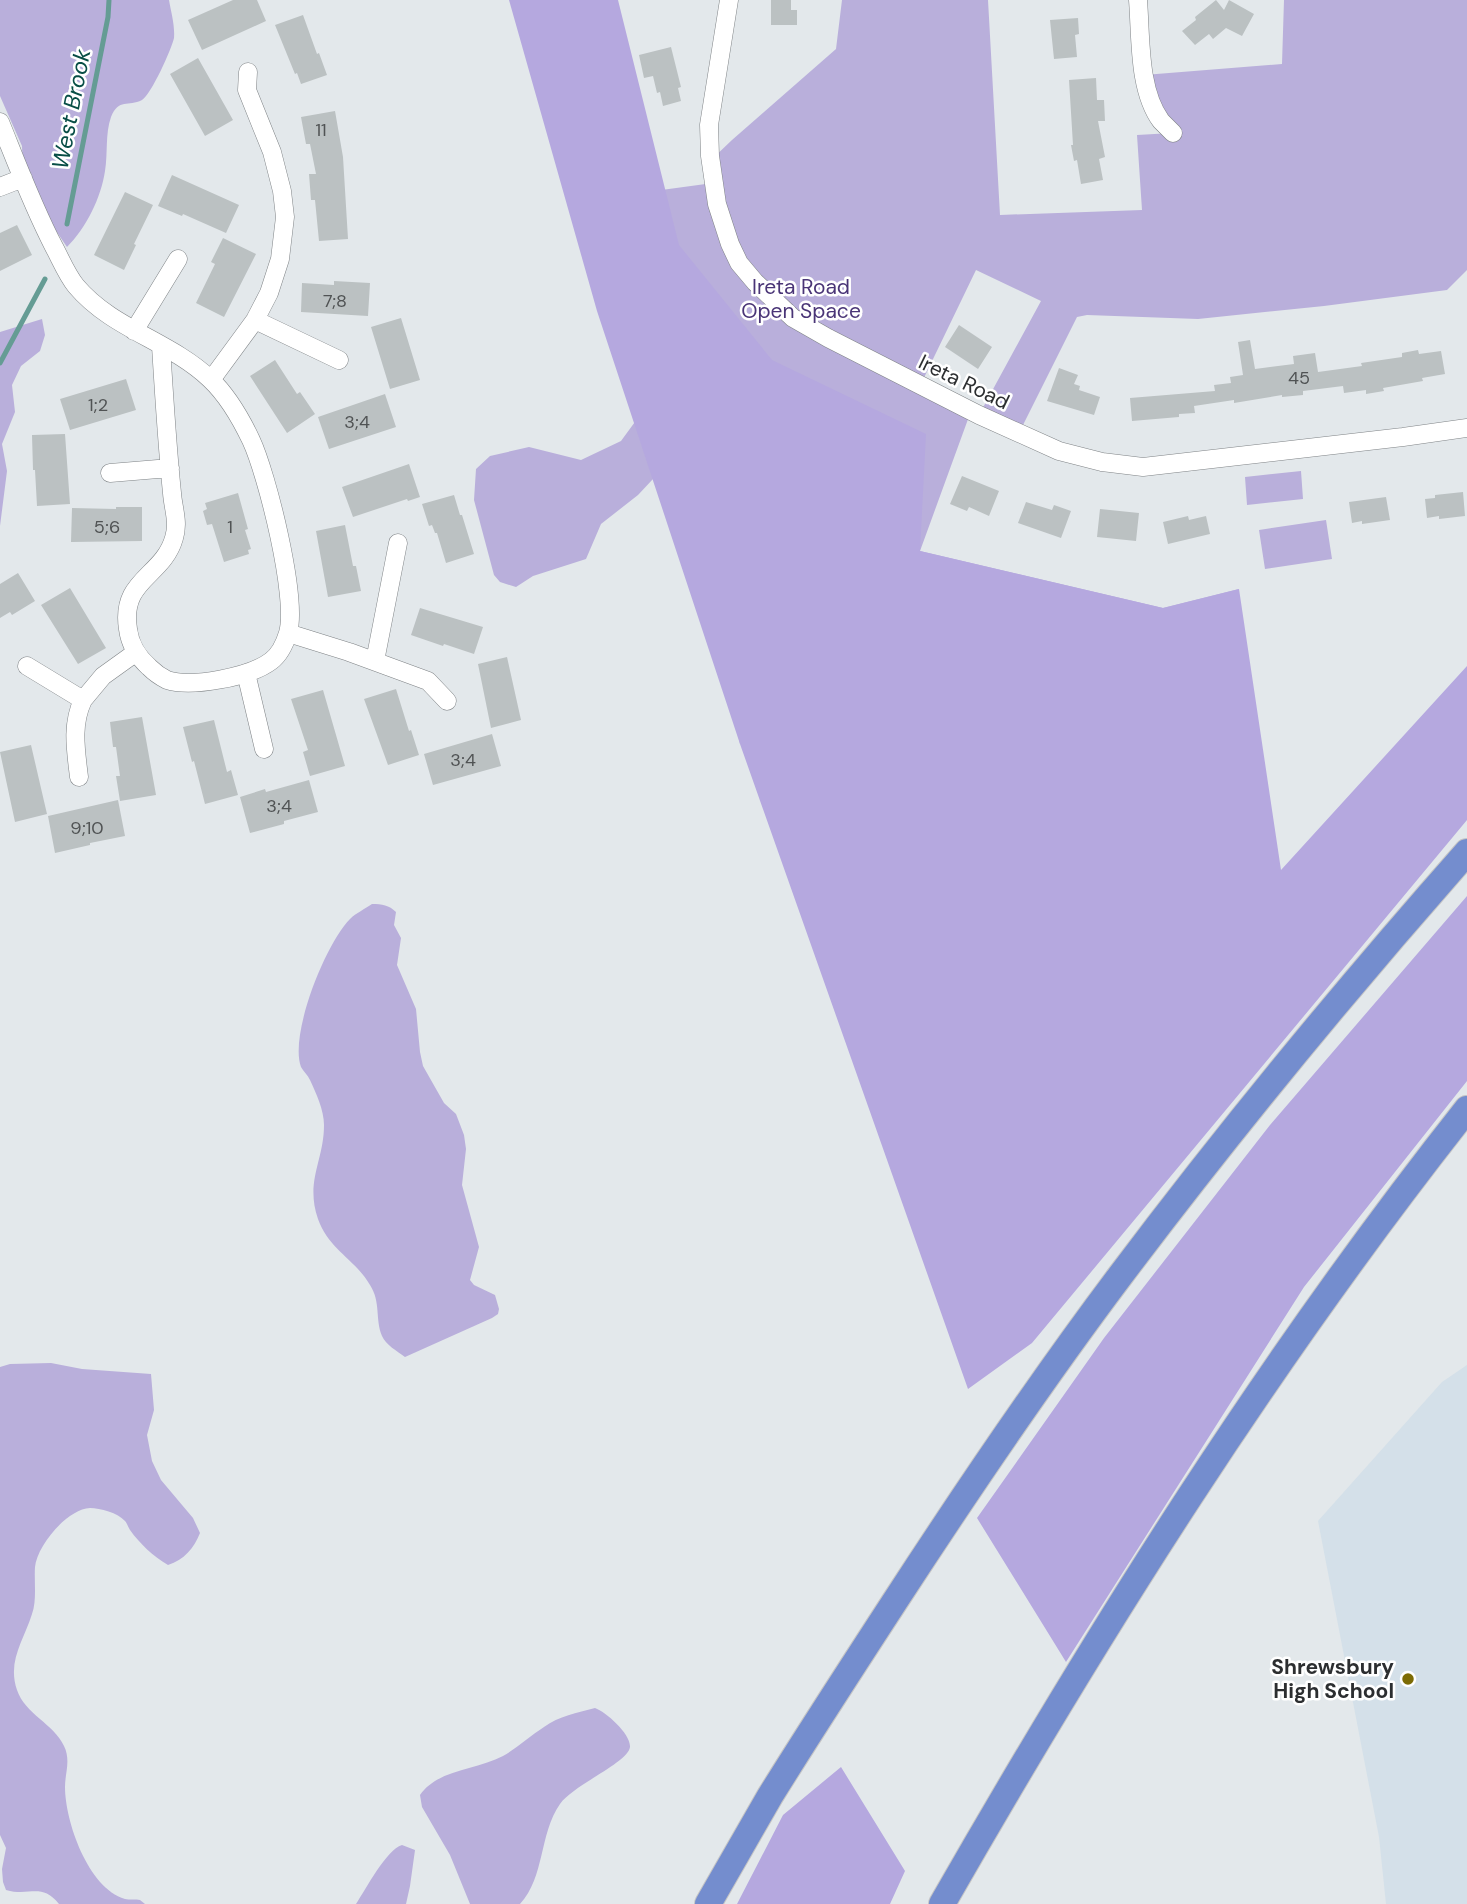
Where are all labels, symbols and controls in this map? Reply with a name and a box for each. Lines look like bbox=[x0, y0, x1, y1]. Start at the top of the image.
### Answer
water label: West Brook bbox=[45, 46, 97, 172]
house number: 11 bbox=[315, 118, 327, 142]
park label: Ireta Road Open Space bbox=[741, 273, 861, 325]
house number: 7;8 bbox=[323, 289, 347, 313]
street label: Ireta Road bbox=[914, 348, 1014, 416]
house number: 45 bbox=[1288, 366, 1310, 390]
house number: 1;2 bbox=[88, 393, 108, 417]
house number: 3;4 bbox=[344, 410, 370, 434]
house number: 5;6 bbox=[94, 515, 120, 539]
house number: 1 bbox=[227, 515, 233, 539]
house number: 3;4 bbox=[450, 748, 476, 772]
house number: 3;4 bbox=[266, 794, 292, 818]
house number: 9;10 bbox=[70, 816, 104, 840]
place label: Shrewsbury High School bbox=[1271, 1653, 1394, 1705]
marker: Shrewsbury High School bbox=[1400, 1671, 1416, 1687]

